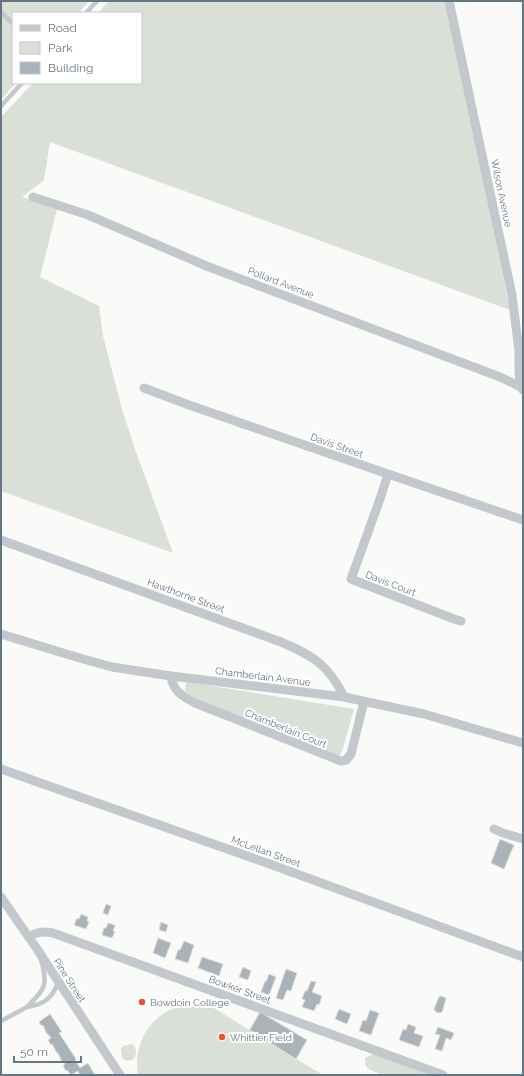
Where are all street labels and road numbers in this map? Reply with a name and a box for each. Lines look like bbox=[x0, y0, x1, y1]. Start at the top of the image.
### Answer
street label: Wilson Avenue bbox=[489, 158, 514, 228]
street label: Pollard Avenue bbox=[246, 265, 316, 300]
street label: Davis Street bbox=[309, 431, 365, 460]
street label: Davis Court bbox=[364, 569, 418, 598]
street label: Hawthorne Street bbox=[146, 576, 227, 615]
street label: Chamberlain Avenue bbox=[214, 665, 312, 688]
street label: Chamberlain Court bbox=[243, 707, 329, 750]
street label: McLellan Street bbox=[230, 834, 303, 869]
street label: Pine Street bbox=[51, 956, 88, 1005]
street label: Bowker Street bbox=[207, 973, 273, 1006]

